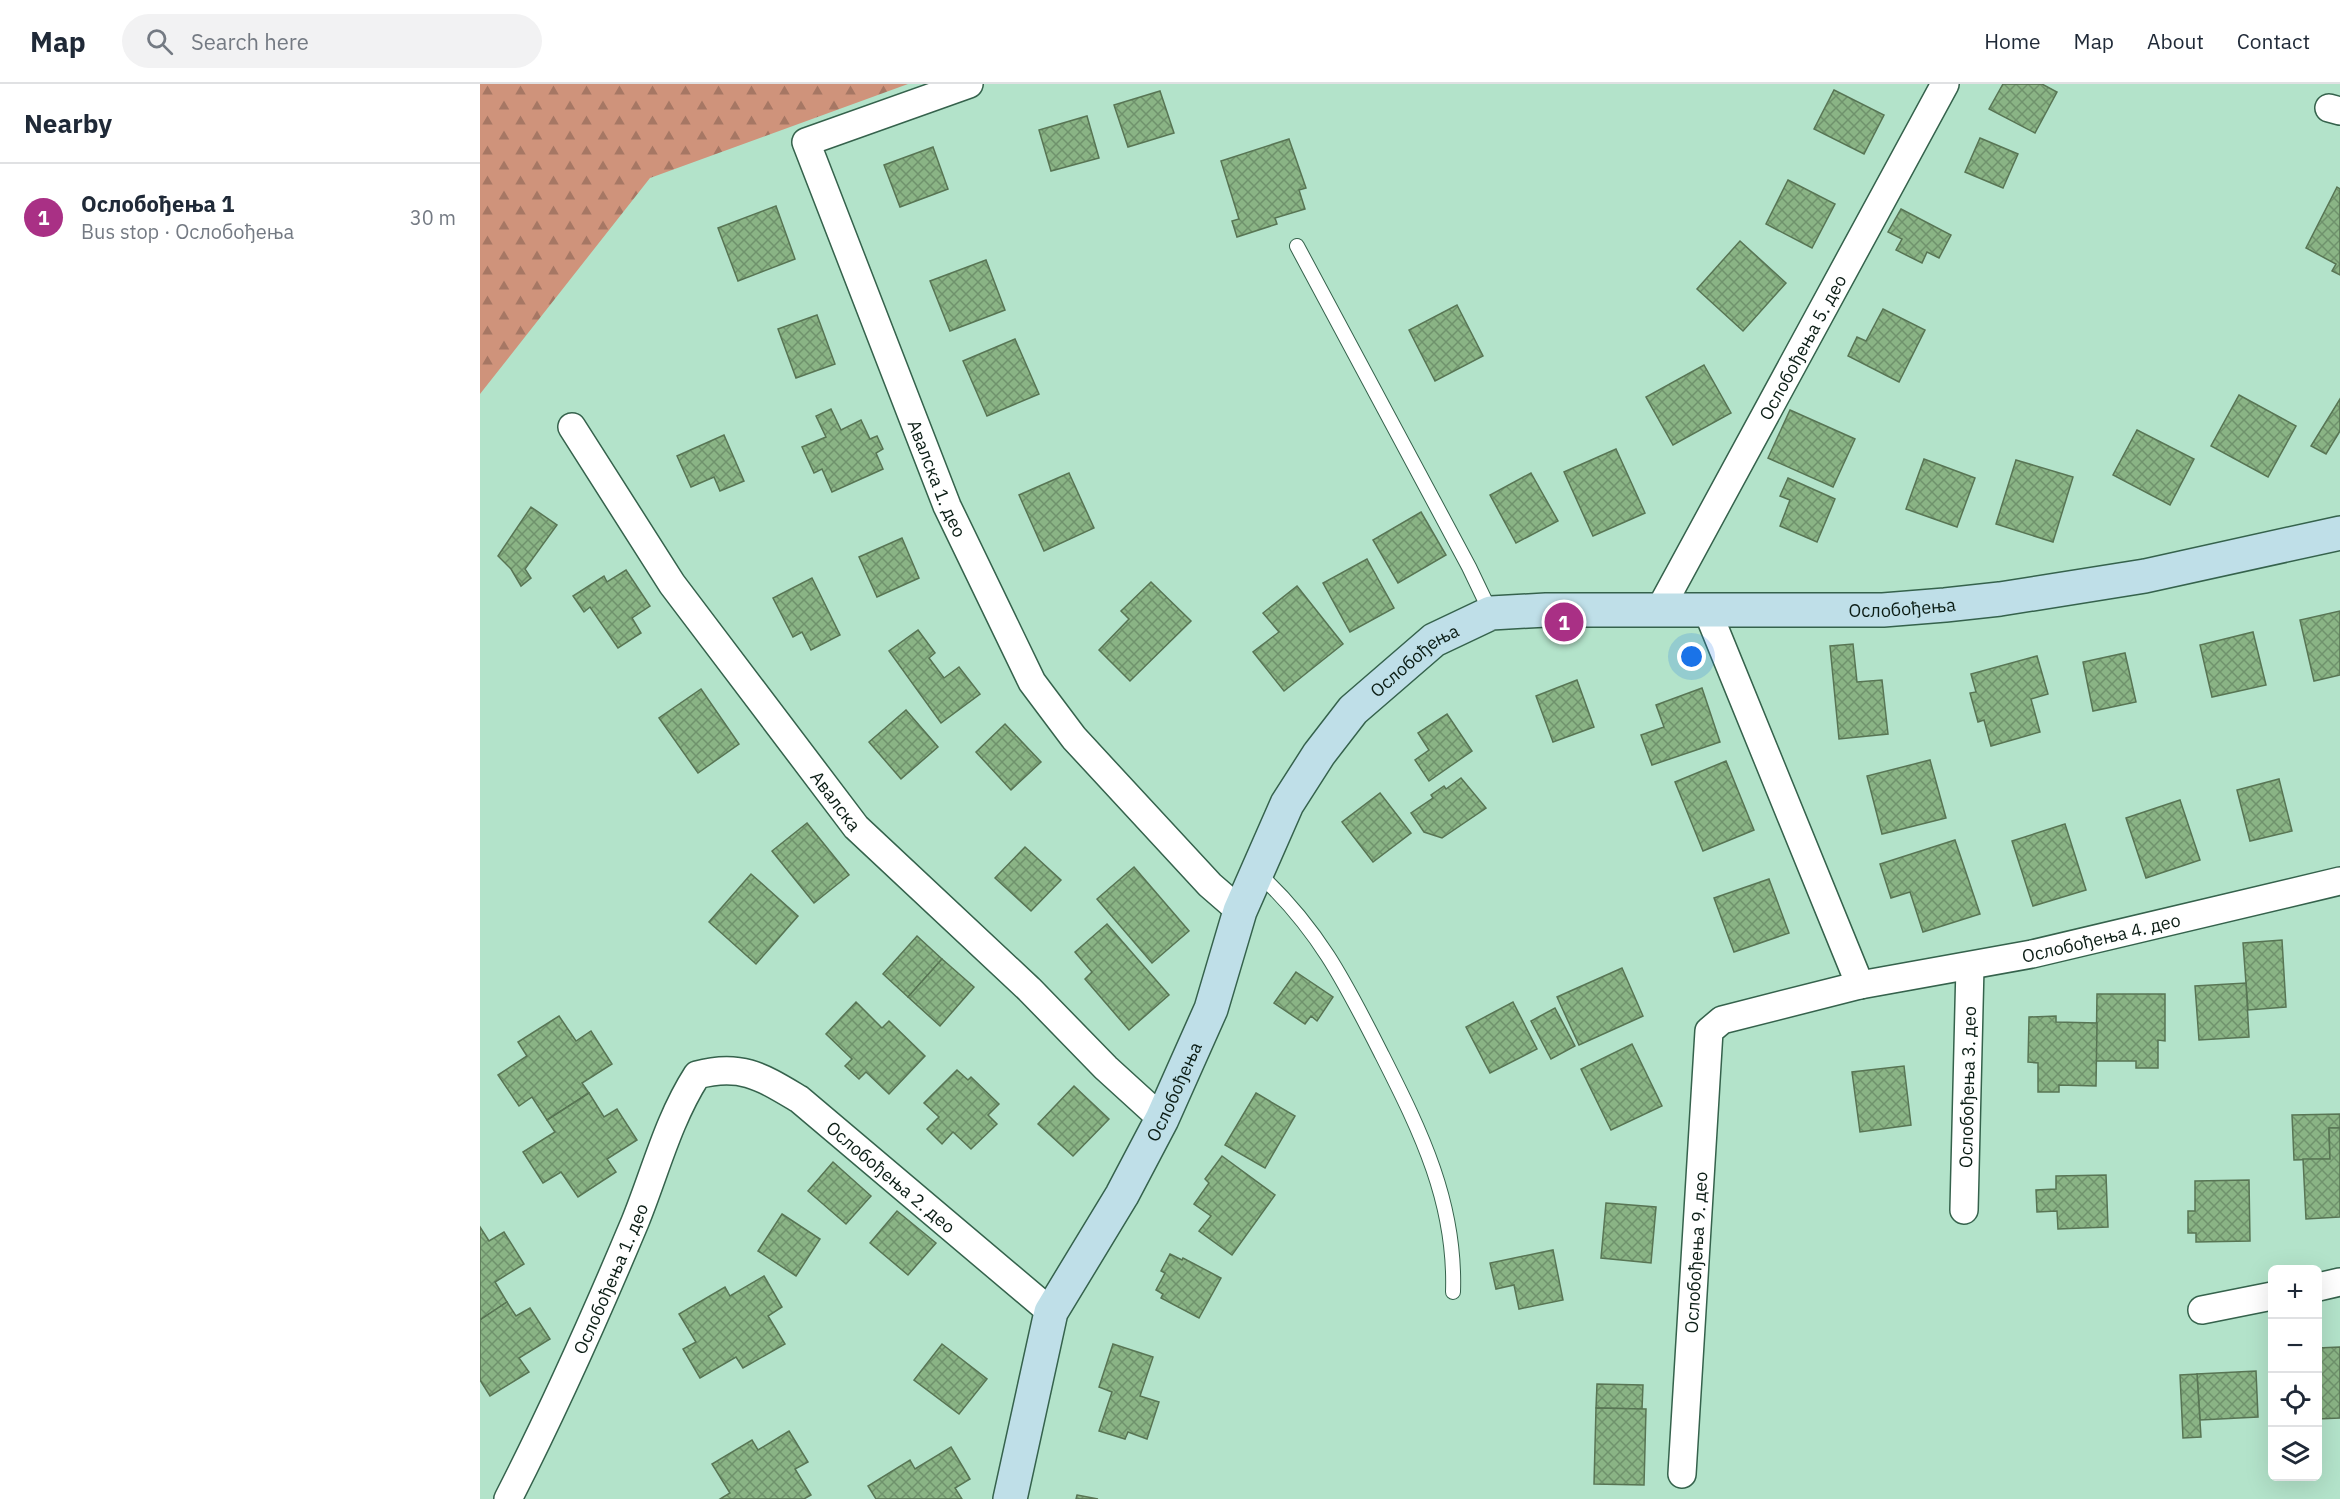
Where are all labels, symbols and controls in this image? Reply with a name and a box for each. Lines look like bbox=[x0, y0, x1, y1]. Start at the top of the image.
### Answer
search box bbox=[122, 14, 542, 68]
text: Map bbox=[30, 23, 86, 60]
icon: search bbox=[143, 25, 176, 58]
text: Search here bbox=[191, 27, 309, 56]
text: Home bbox=[1984, 27, 2041, 55]
text: Map bbox=[2074, 27, 2114, 55]
text: About bbox=[2147, 27, 2204, 55]
text: Contact bbox=[2237, 27, 2310, 55]
text: Nearby bbox=[24, 106, 112, 140]
text: Ослобођења 1 bbox=[81, 189, 234, 218]
text: 1 bbox=[38, 204, 50, 231]
text: 30 m bbox=[410, 204, 456, 231]
text: Bus stop · Ослобођења bbox=[81, 218, 294, 245]
street label: Ослобођења 5. део bbox=[1753, 270, 1851, 424]
street label: Авалска 1. део bbox=[903, 416, 972, 541]
street label: Ослобођења bbox=[1849, 592, 1957, 622]
pin: 1 bbox=[1544, 600, 1584, 644]
street label: Ослобођења bbox=[1365, 618, 1463, 702]
your location bbox=[1677, 642, 1706, 671]
street label: Авалска bbox=[806, 766, 867, 836]
street label: Ослобођења 4. део bbox=[2020, 908, 2183, 967]
street label: Ослобођења 3. део bbox=[1954, 1006, 1981, 1168]
street label: Ослобођења bbox=[1141, 1038, 1207, 1145]
street label: Ослобођења 2. део bbox=[822, 1116, 960, 1238]
street label: Ослобођења 9. део bbox=[1679, 1171, 1712, 1334]
street label: Ослобођења 1. део bbox=[568, 1200, 653, 1358]
map controls bbox=[2268, 1265, 2322, 1481]
button: + bbox=[2268, 1265, 2322, 1319]
button: − bbox=[2268, 1319, 2322, 1373]
button: locate bbox=[2268, 1373, 2322, 1427]
button: layers bbox=[2268, 1427, 2322, 1481]

